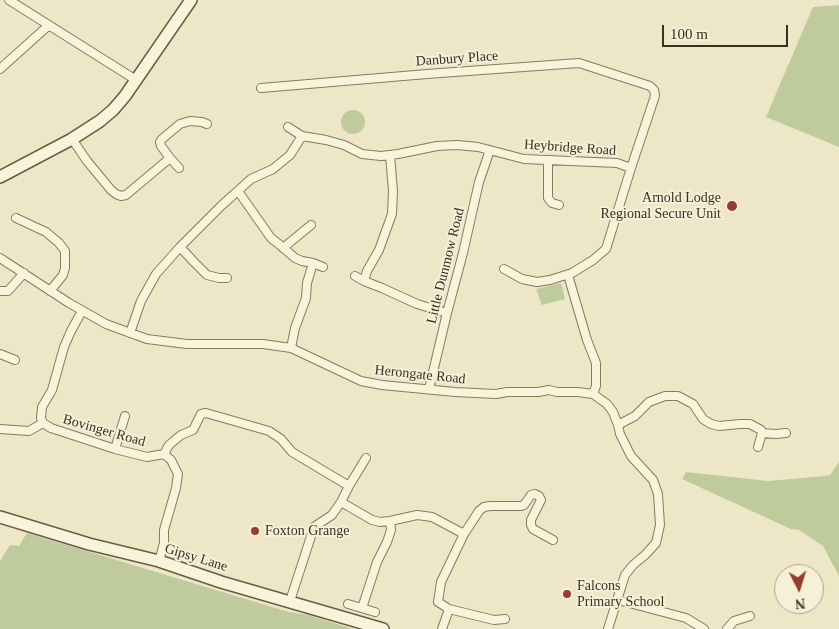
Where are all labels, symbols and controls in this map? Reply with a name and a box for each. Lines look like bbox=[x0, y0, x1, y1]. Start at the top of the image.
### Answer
scale bar bbox=[664, 15, 790, 47]
text: 100 m bbox=[670, 26, 708, 42]
street label: Danbury Place bbox=[415, 48, 499, 70]
street label: Heybridge Road bbox=[523, 136, 617, 160]
place label: Arnold Lodge Regional Secure Unit bbox=[600, 190, 721, 222]
marker: Arnold Lodge Regional Secure Unit bbox=[725, 199, 739, 213]
street label: Little Dunmow Road bbox=[423, 206, 469, 326]
street label: Herongate Road bbox=[374, 362, 466, 388]
street label: Bovinger Road bbox=[61, 411, 147, 451]
place label: Foxton Grange bbox=[265, 523, 349, 539]
marker: Foxton Grange bbox=[249, 525, 261, 537]
street label: Gipsy Lane bbox=[162, 540, 230, 576]
north arrow bbox=[774, 564, 824, 614]
place label: Falcons Primary School bbox=[577, 578, 664, 610]
marker: Falcons Primary School bbox=[561, 588, 573, 600]
text: N bbox=[795, 596, 806, 611]

